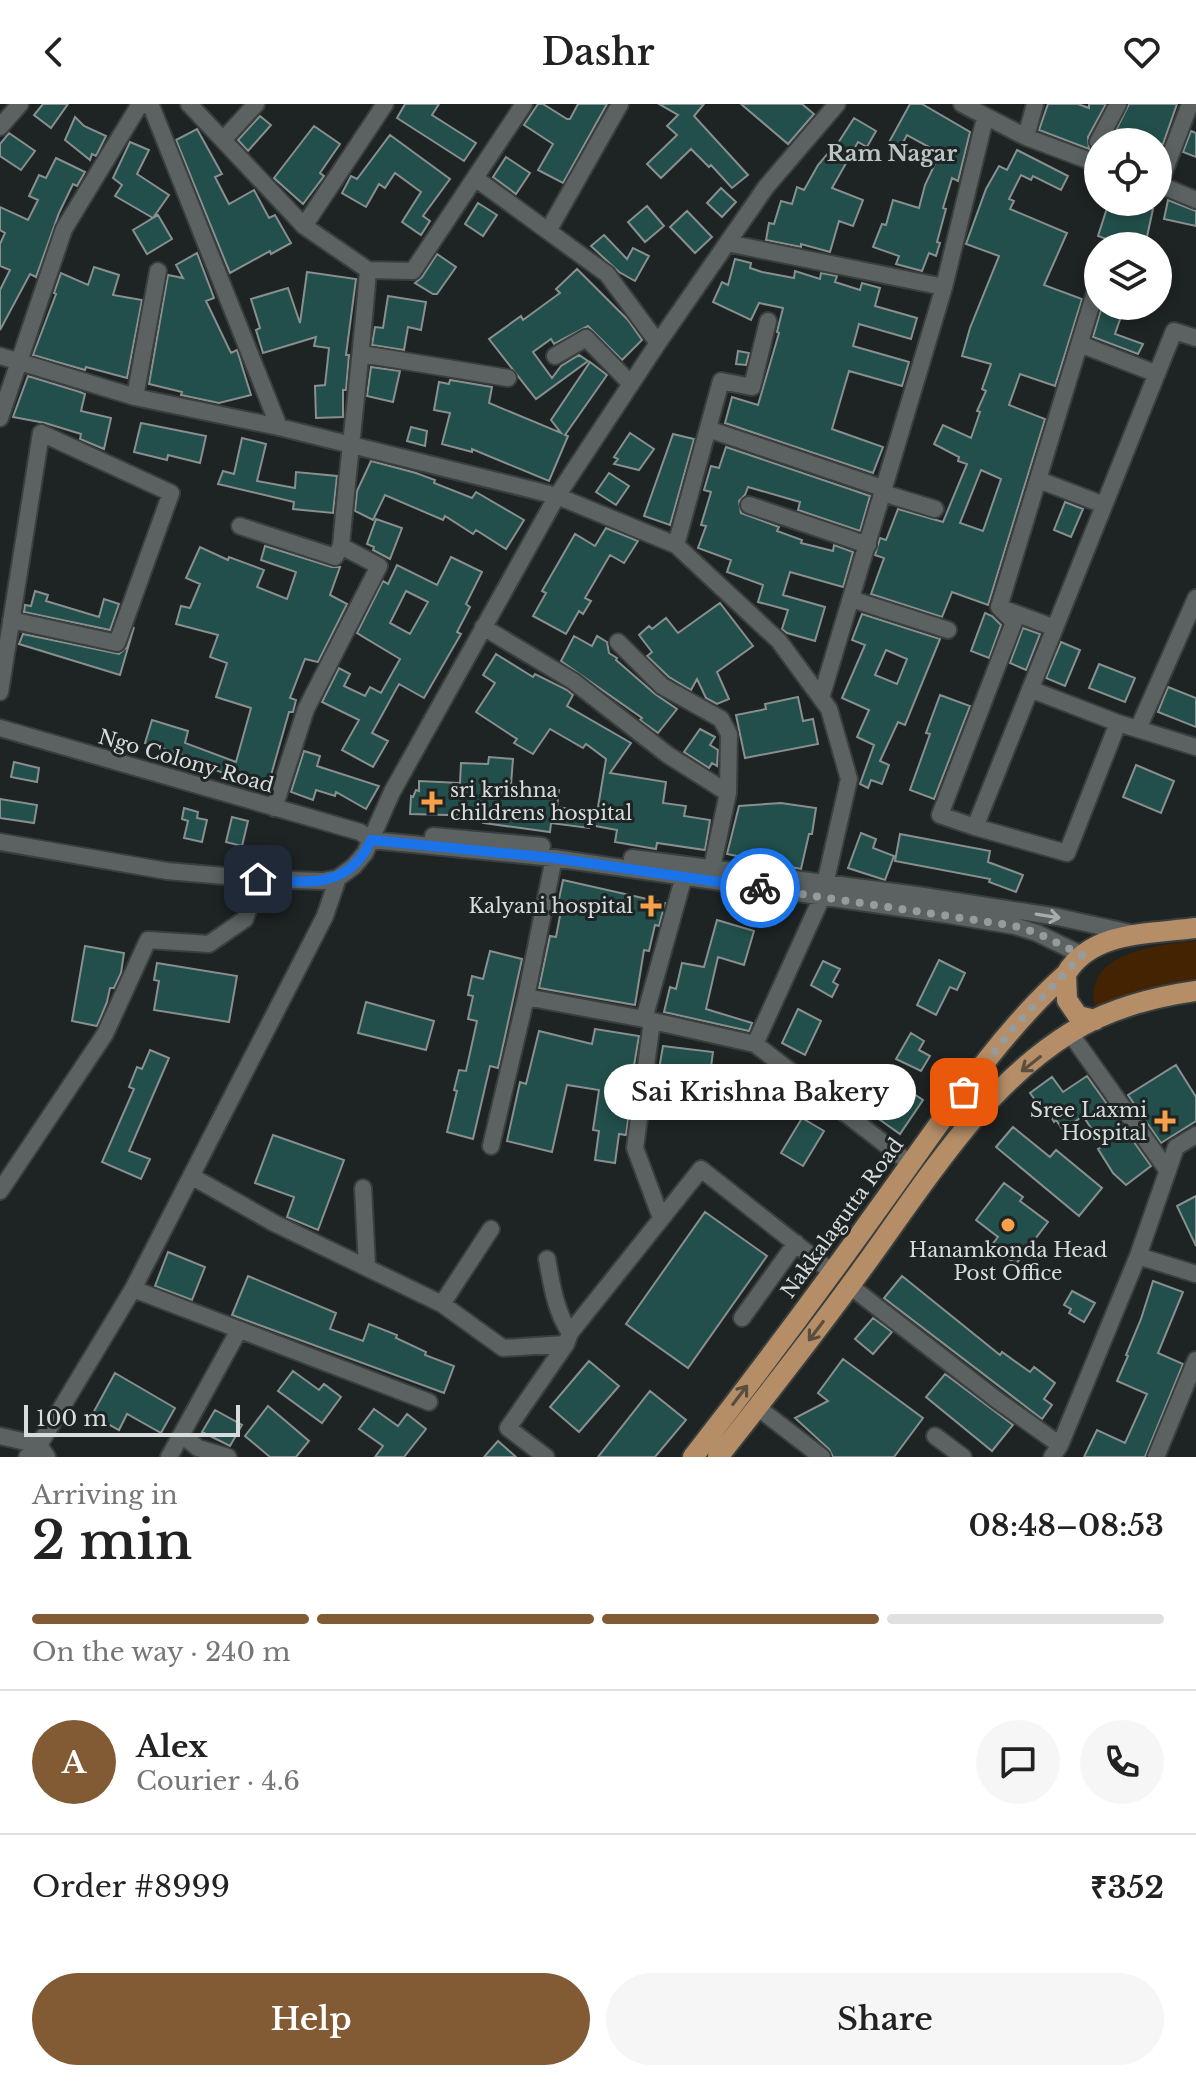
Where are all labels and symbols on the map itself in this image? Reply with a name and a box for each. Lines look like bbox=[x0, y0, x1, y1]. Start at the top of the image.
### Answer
district label: Ram Nagar bbox=[827, 140, 957, 167]
street label: Ngo Colony Road bbox=[96, 724, 276, 798]
place label: sri krishna childrens hospital bbox=[450, 778, 632, 825]
marker: sri krishna childrens hospital bbox=[421, 791, 443, 813]
pin bbox=[224, 845, 292, 913]
courier bbox=[720, 848, 800, 928]
place label: Kalyani hospital bbox=[469, 894, 633, 918]
marker: Kalyani hospital bbox=[640, 895, 662, 917]
one-way arrow bbox=[1035, 909, 1061, 924]
one-way arrow bbox=[1021, 1055, 1042, 1072]
pin bbox=[930, 1058, 998, 1126]
callout: Sai Krishna Bakery bbox=[604, 1064, 916, 1120]
place label: Sree Laxmi Hospital bbox=[1030, 1098, 1147, 1145]
marker: Sree Laxmi Hospital bbox=[1154, 1110, 1176, 1132]
street label: Nakkalagutta Road bbox=[776, 1133, 908, 1303]
marker: Hanamkonda Head Post Office bbox=[999, 1216, 1017, 1234]
place label: Hanamkonda Head Post Office bbox=[909, 1238, 1107, 1285]
one-way arrow bbox=[807, 1320, 824, 1341]
one-way arrow bbox=[732, 1385, 749, 1407]
scale bar bbox=[24, 1401, 240, 1437]

